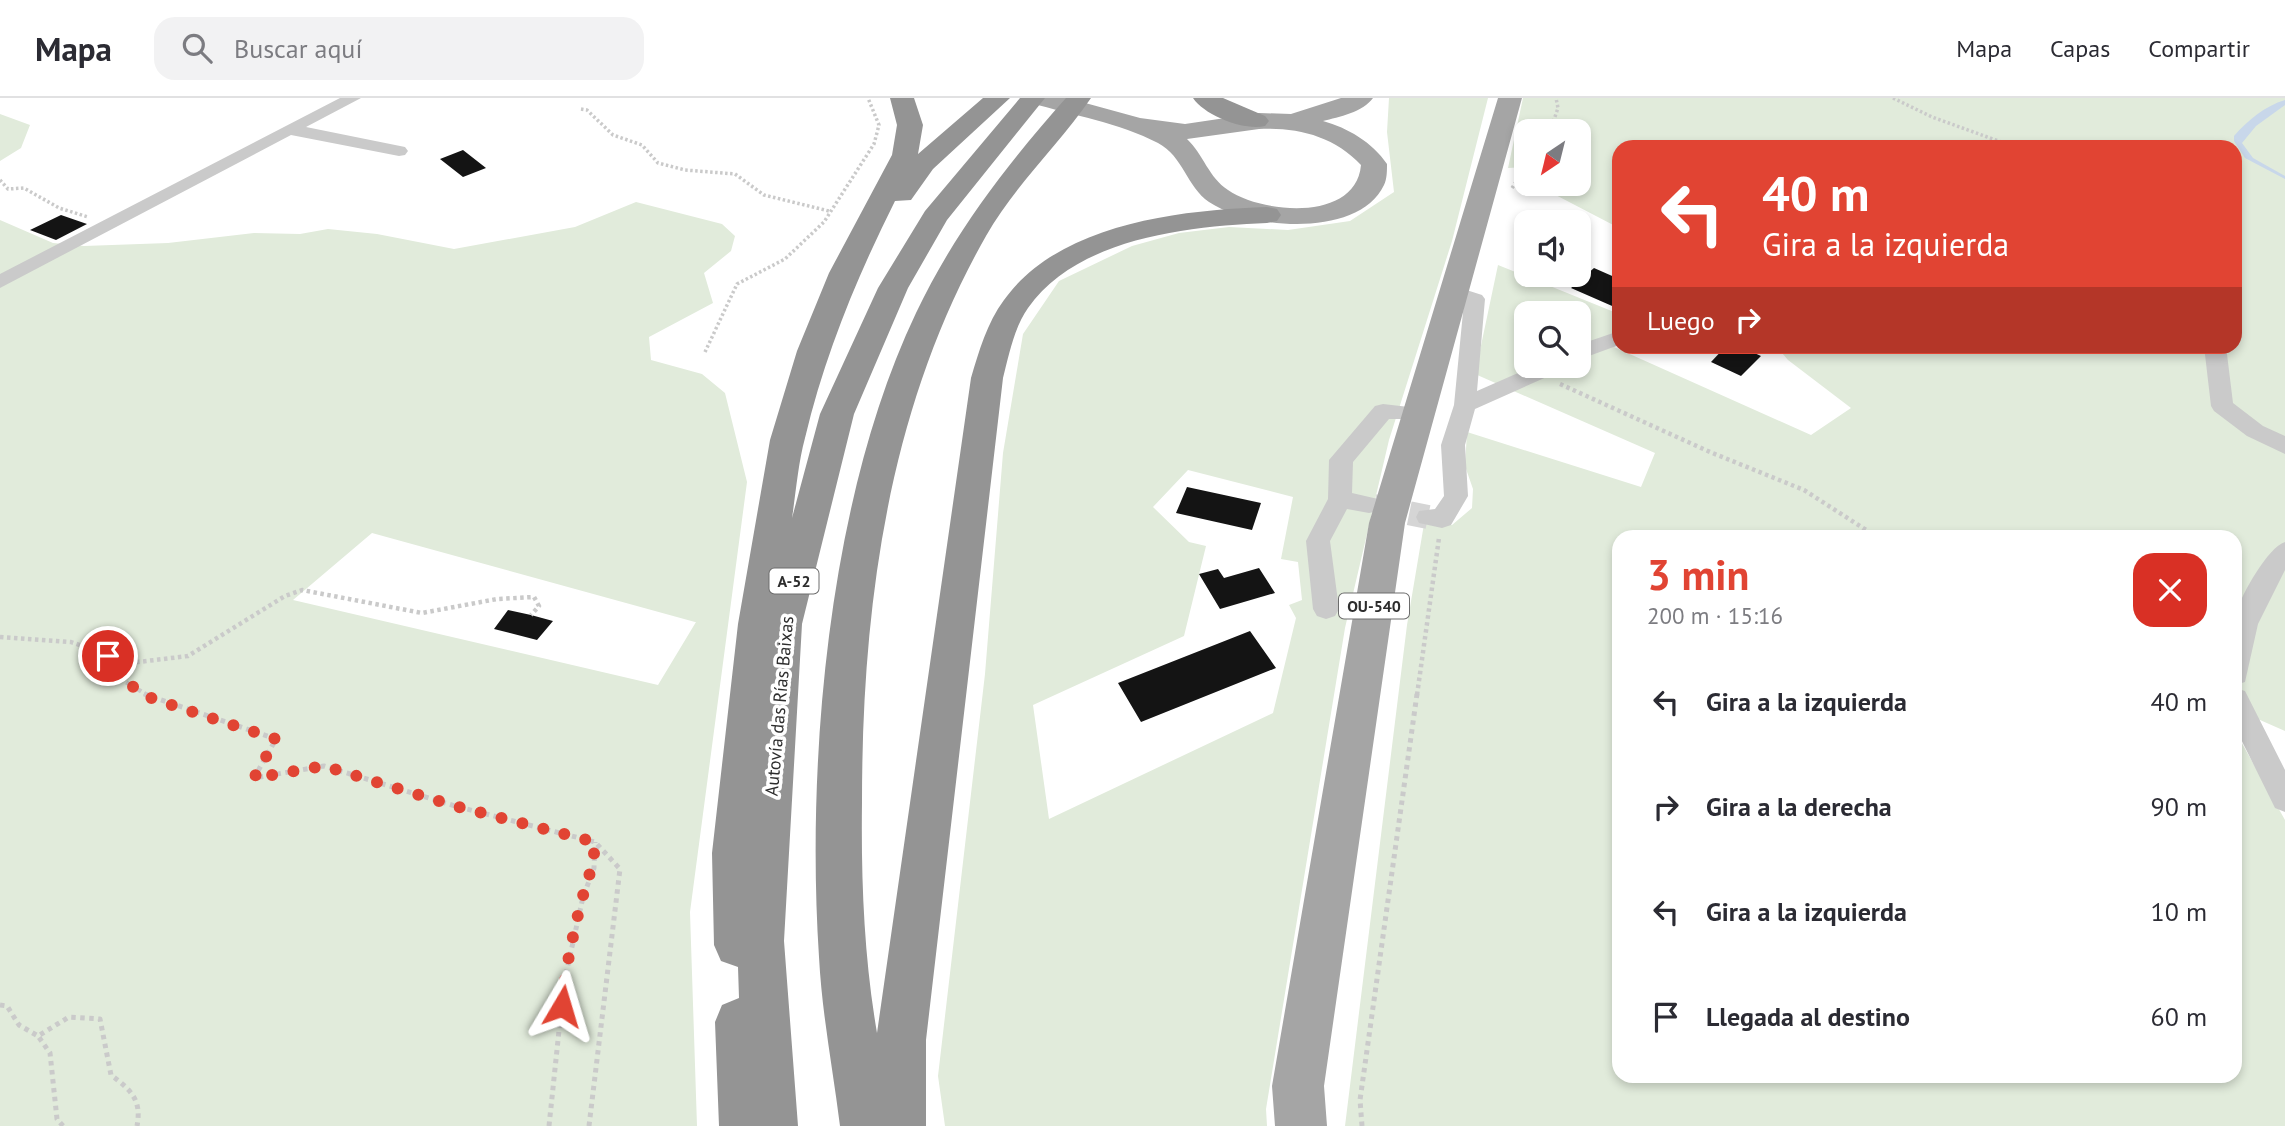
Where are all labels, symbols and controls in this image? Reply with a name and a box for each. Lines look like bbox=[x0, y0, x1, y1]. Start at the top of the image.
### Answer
search box bbox=[154, 17, 644, 80]
text: Mapa bbox=[35, 27, 112, 70]
icon: search bbox=[178, 29, 216, 67]
text: Buscar aquí bbox=[234, 32, 362, 65]
text: Mapa bbox=[1956, 33, 2012, 64]
text: Capas bbox=[2050, 33, 2110, 64]
text: Compartir bbox=[2148, 33, 2250, 64]
north arrow bbox=[1514, 119, 1591, 196]
map controls bbox=[1514, 119, 1591, 378]
text: 40 m bbox=[1762, 161, 1869, 225]
icon: left bbox=[1647, 168, 1738, 259]
button: sound bbox=[1514, 210, 1591, 287]
text: Gira a la izquierda bbox=[1762, 223, 2009, 265]
button: search bbox=[1514, 301, 1591, 378]
icon: right bbox=[1729, 301, 1767, 339]
text: Luego bbox=[1647, 304, 1715, 337]
text: 3 min bbox=[1647, 547, 1749, 602]
button: close bbox=[2133, 553, 2207, 627]
road number: A-52 bbox=[770, 568, 818, 594]
road number: OU-540 bbox=[1339, 593, 1409, 618]
text: 200 m · 15:16 bbox=[1647, 601, 1783, 630]
street label: Autovía das Rías Baixas bbox=[760, 615, 798, 797]
pin bbox=[78, 626, 138, 686]
icon: arrive bbox=[89, 637, 127, 675]
icon: left bbox=[1647, 683, 1685, 721]
text: Gira a la izquierda bbox=[1706, 685, 1907, 718]
text: 40 m bbox=[2151, 685, 2207, 718]
icon: right bbox=[1647, 788, 1685, 826]
text: Gira a la derecha bbox=[1706, 790, 1892, 823]
text: 90 m bbox=[2151, 790, 2207, 823]
icon: left bbox=[1647, 893, 1685, 931]
text: Gira a la izquierda bbox=[1706, 895, 1907, 928]
text: 10 m bbox=[2151, 895, 2207, 928]
position arrow bbox=[525, 969, 599, 1043]
icon: arrive bbox=[1647, 998, 1685, 1036]
text: Llegada al destino bbox=[1706, 1000, 1910, 1033]
text: 60 m bbox=[2151, 1000, 2207, 1033]

